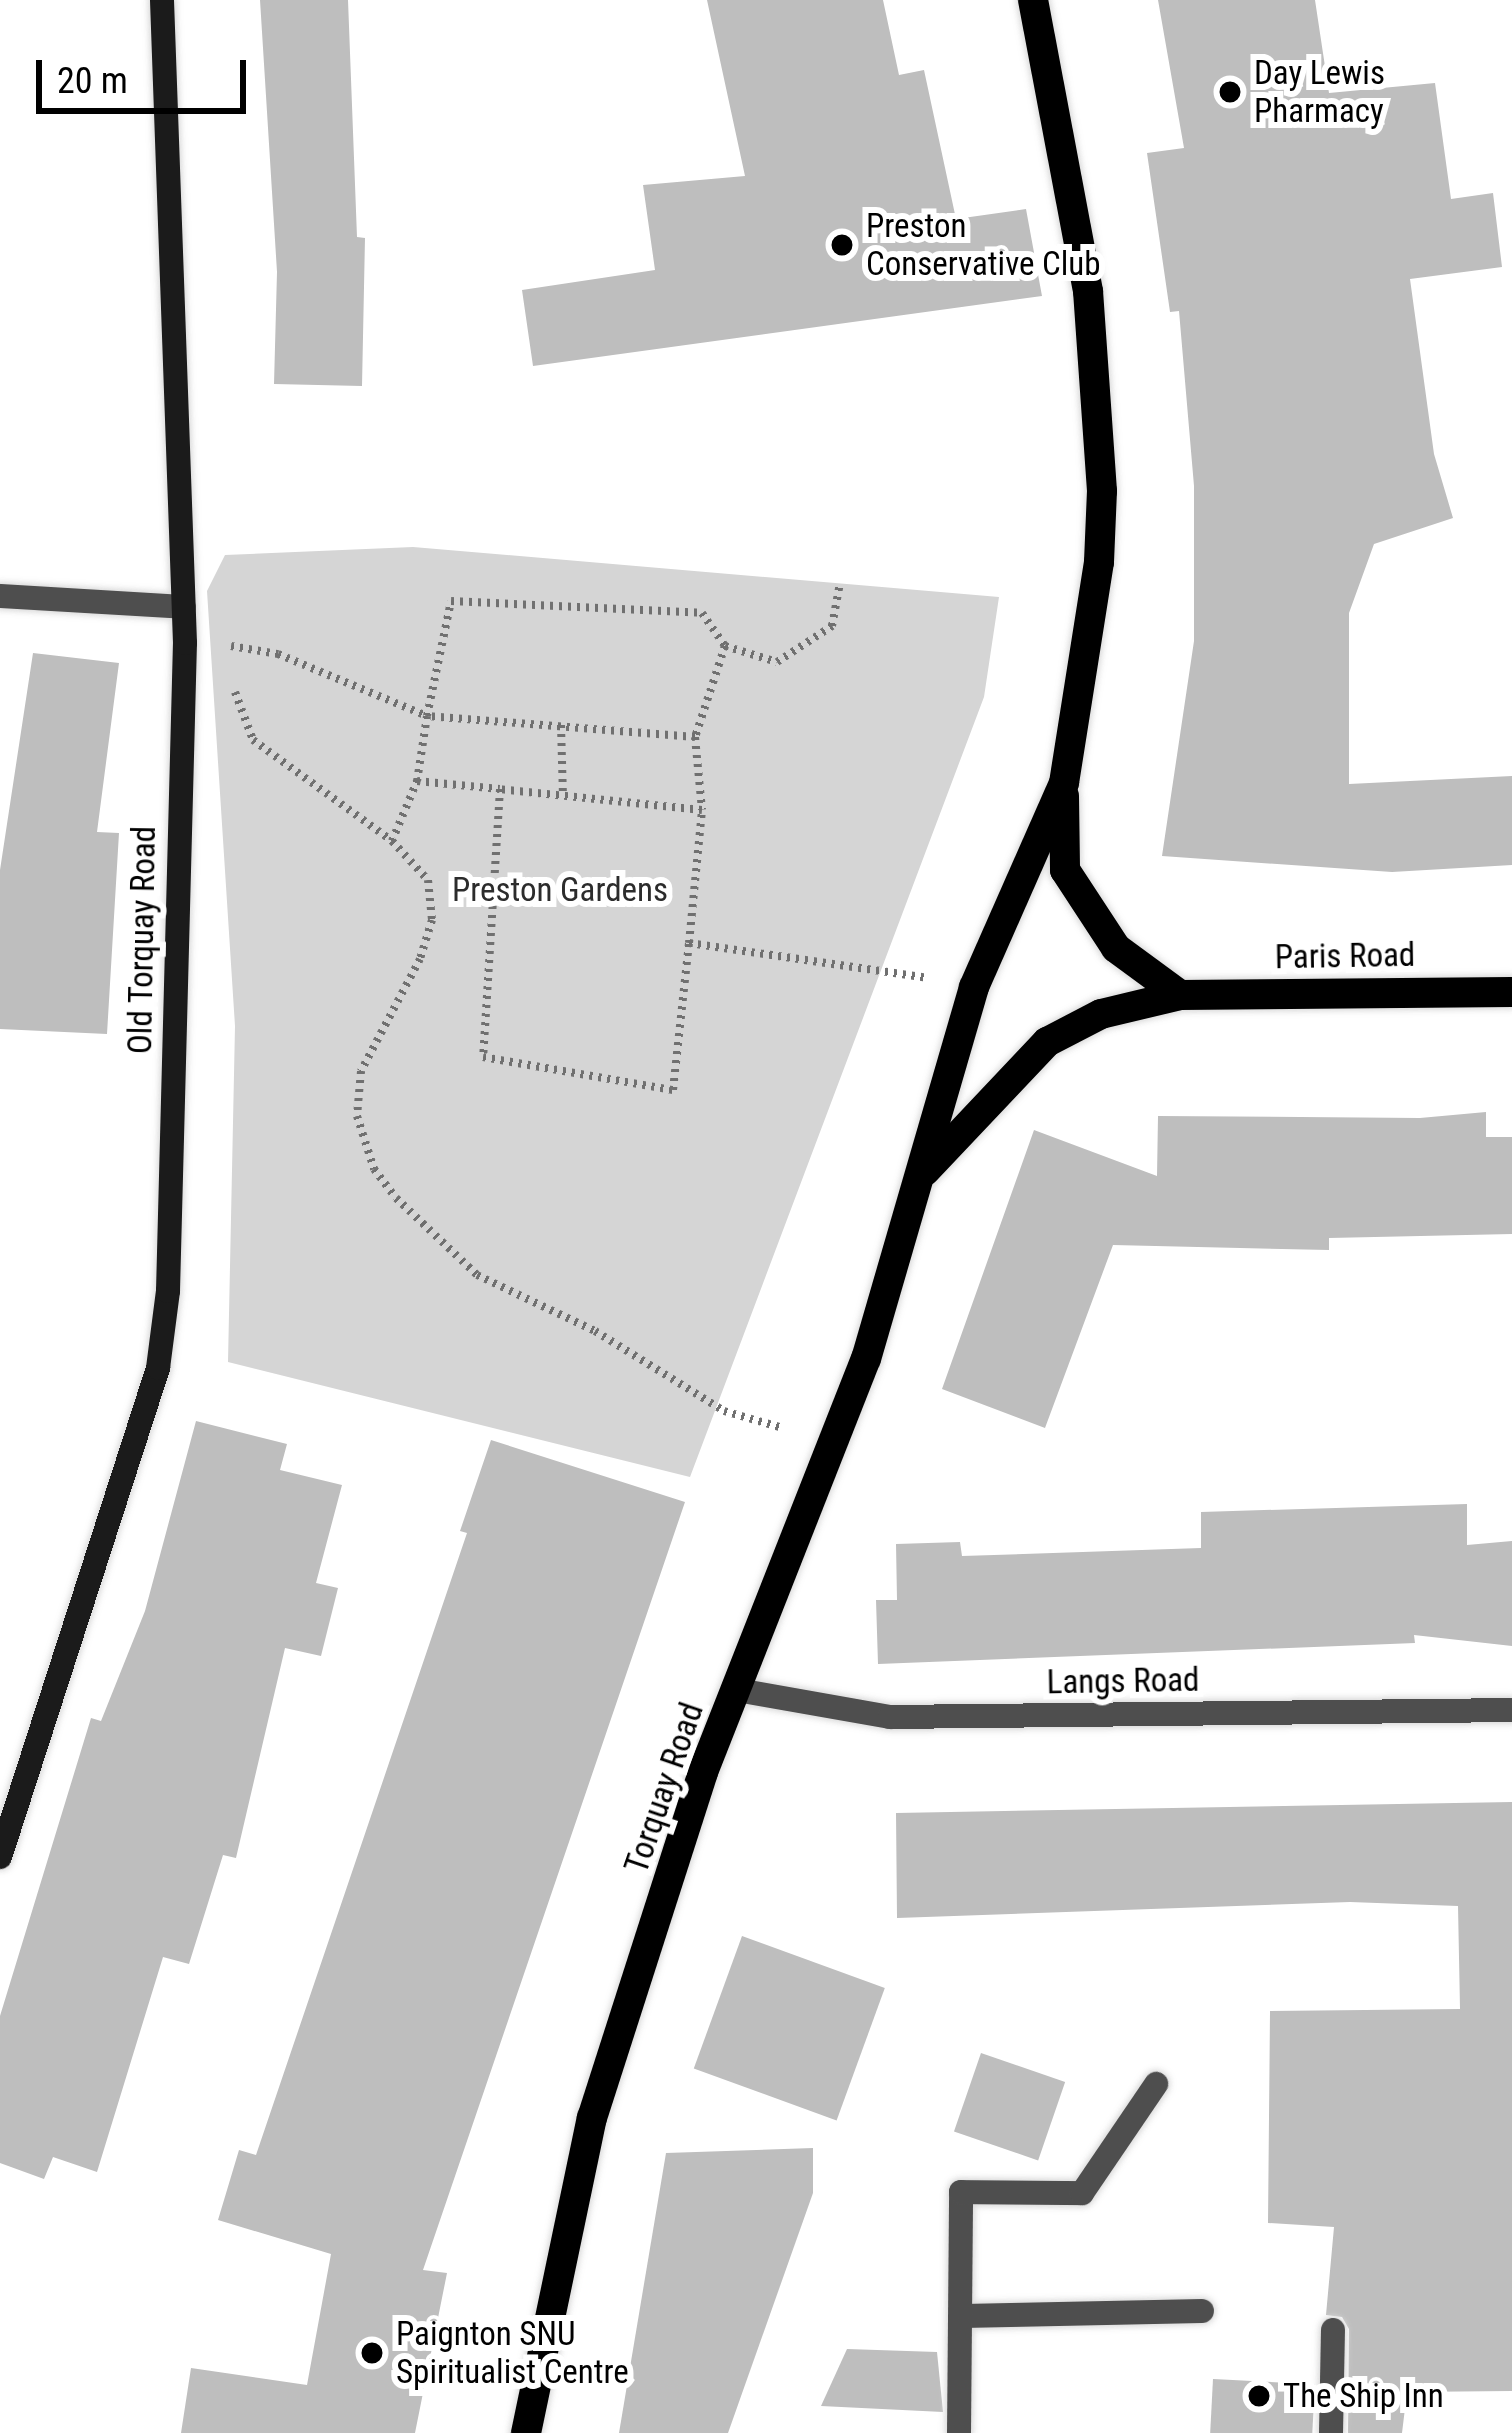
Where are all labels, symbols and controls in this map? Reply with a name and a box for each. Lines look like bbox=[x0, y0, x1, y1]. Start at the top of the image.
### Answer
scale bar bbox=[42, 36, 252, 110]
place label: Day Lewis Pharmacy bbox=[1254, 53, 1385, 131]
text: 20 m bbox=[57, 60, 128, 102]
marker: Day Lewis Pharmacy bbox=[1217, 79, 1243, 105]
place label: Preston Conservative Club bbox=[866, 206, 1101, 284]
marker: Preston Conservative Club bbox=[829, 232, 855, 258]
street label: Old Torquay Road bbox=[120, 825, 164, 1055]
park label: Preston Gardens bbox=[452, 870, 668, 910]
street label: Paris Road bbox=[1274, 935, 1416, 977]
street label: Langs Road bbox=[1046, 1660, 1200, 1702]
street label: Torquay Road bbox=[616, 1698, 712, 1878]
place label: Paignton SNU Spiritualist Centre bbox=[396, 2314, 629, 2392]
marker: Paignton SNU Spiritualist Centre bbox=[359, 2340, 385, 2366]
place label: The Ship Inn bbox=[1283, 2376, 1444, 2416]
marker: The Ship Inn bbox=[1246, 2383, 1272, 2409]

